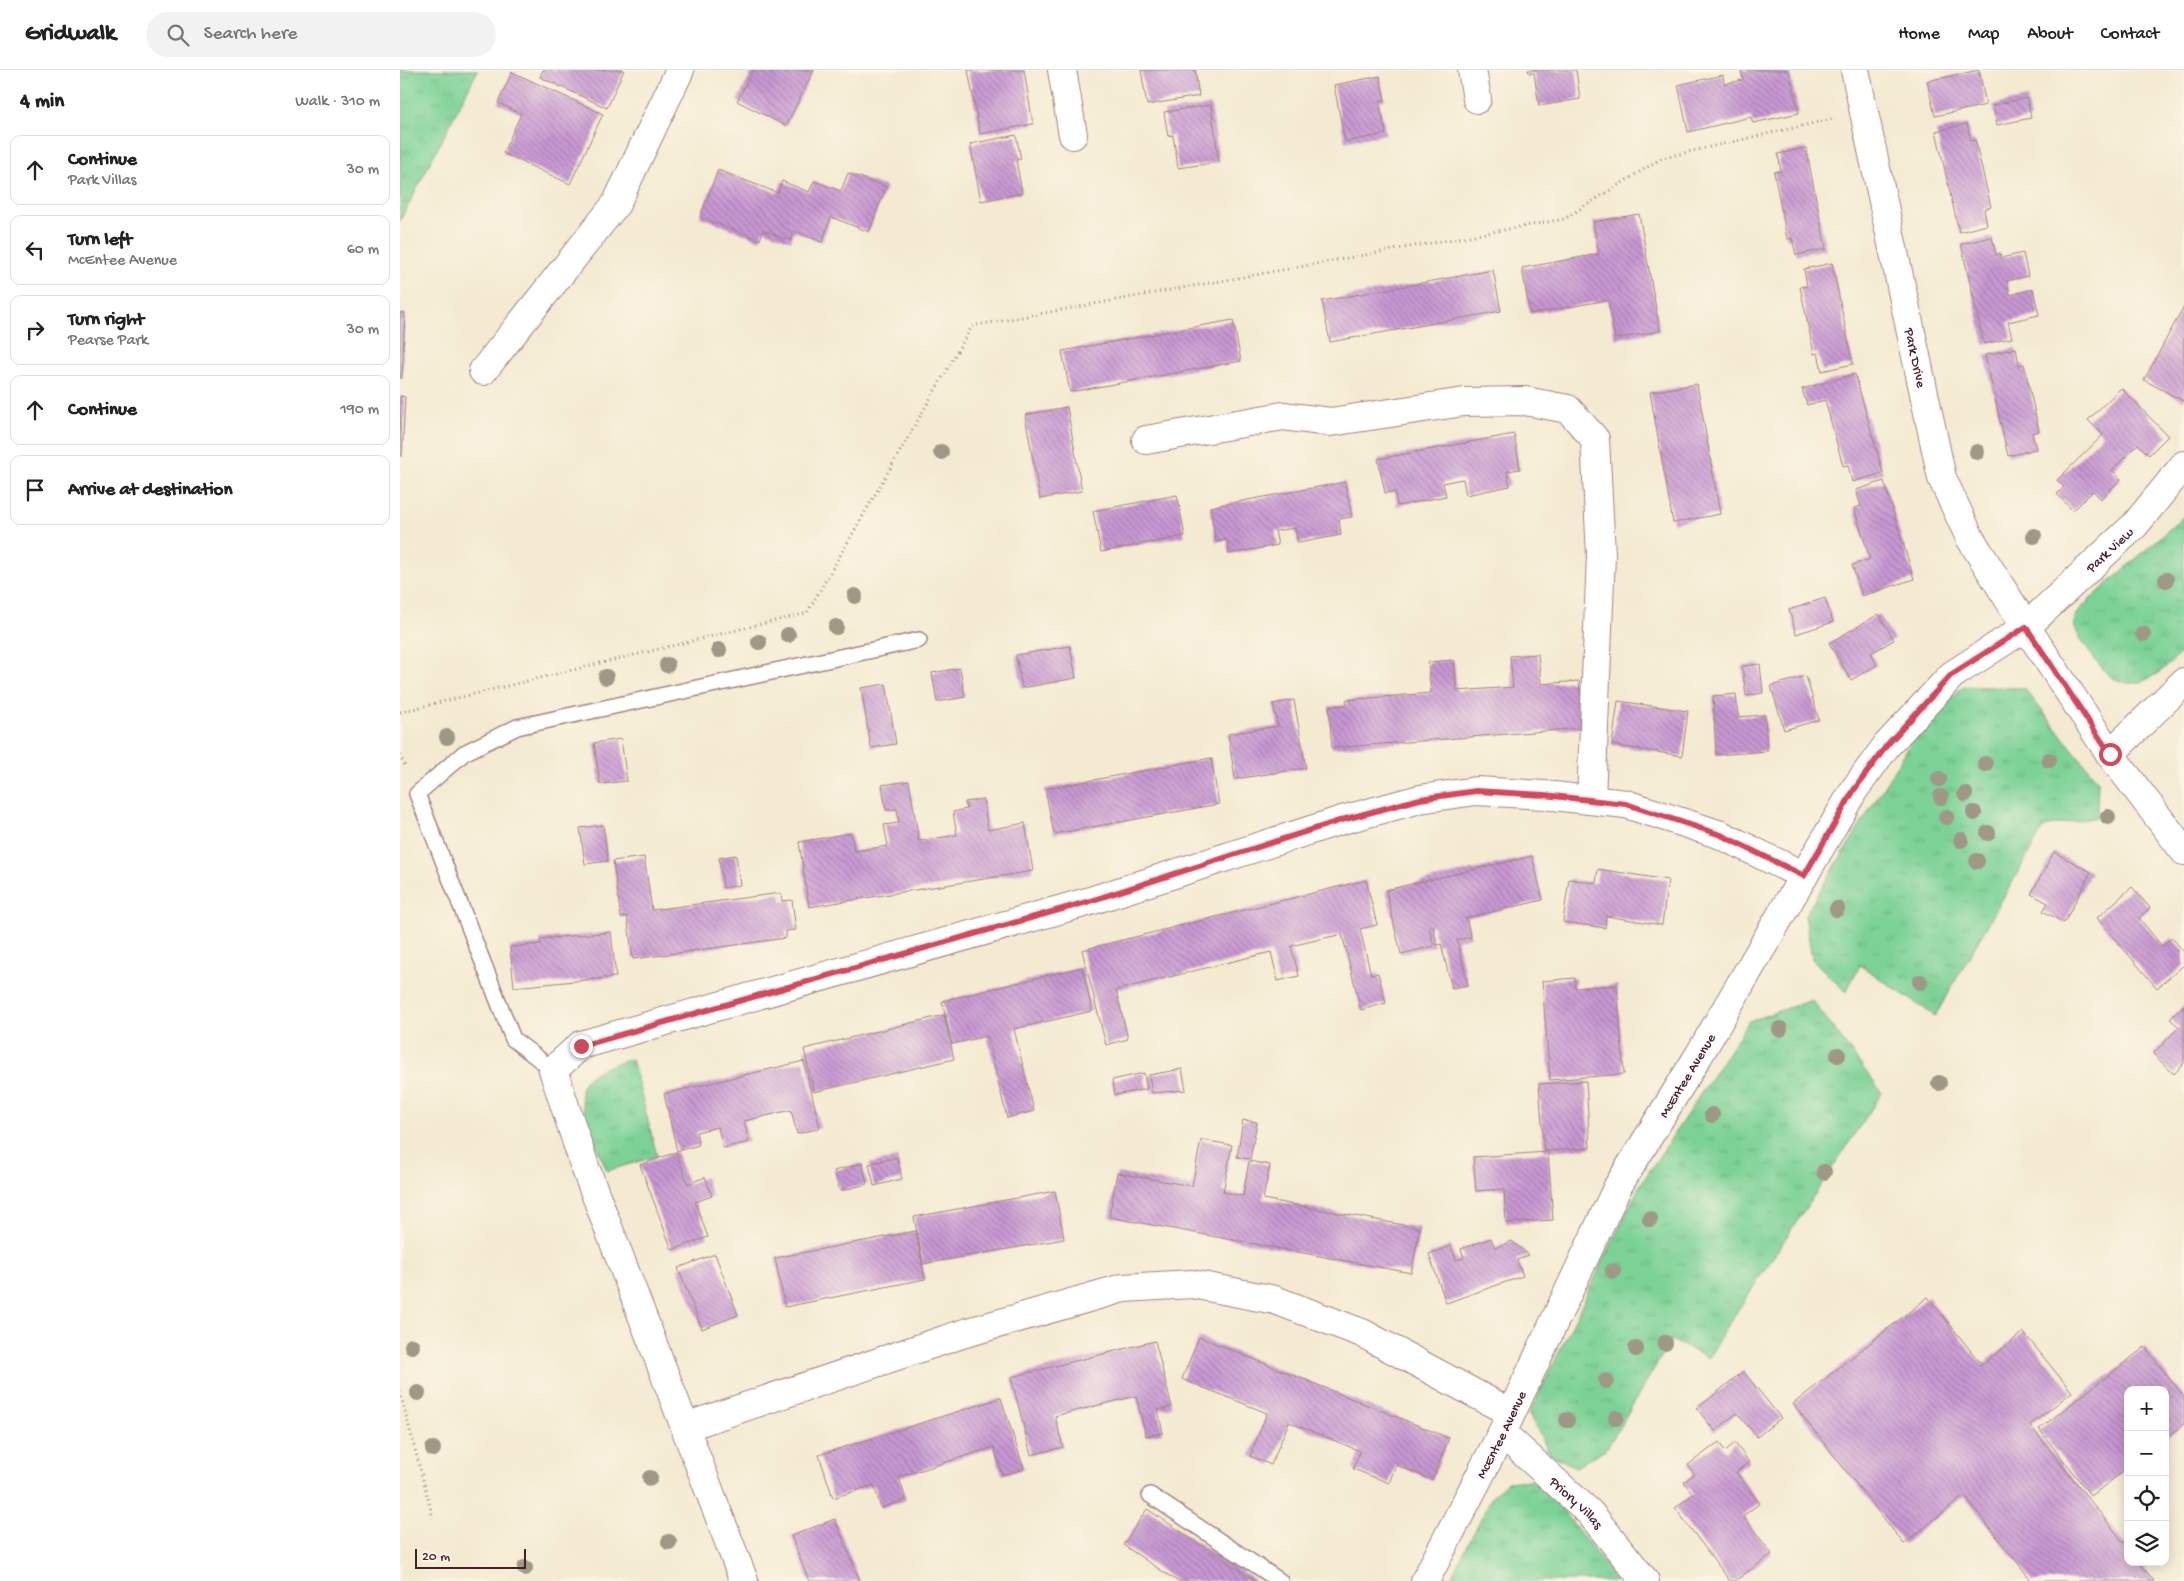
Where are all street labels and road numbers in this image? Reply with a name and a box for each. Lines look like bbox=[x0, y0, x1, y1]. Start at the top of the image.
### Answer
street label: Park Drive bbox=[1899, 326, 1929, 390]
street label: Park View bbox=[2083, 525, 2138, 578]
street label: McEntee Avenue bbox=[1656, 1031, 1721, 1122]
street label: McEntee Avenue bbox=[1474, 1388, 1532, 1482]
street label: Priory Villas bbox=[1544, 1474, 1606, 1534]

